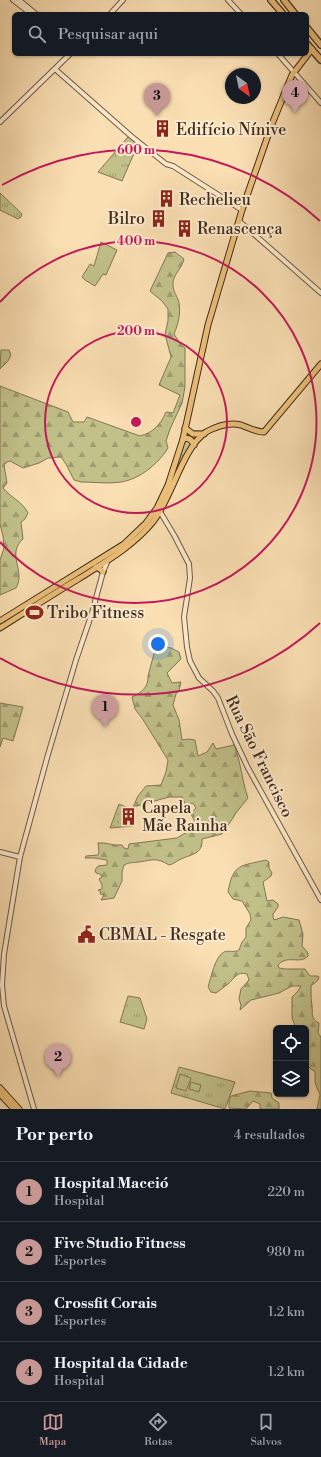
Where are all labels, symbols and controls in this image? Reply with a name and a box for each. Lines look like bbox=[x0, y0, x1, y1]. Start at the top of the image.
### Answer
search box bbox=[12, 12, 309, 56]
icon: search bbox=[26, 23, 48, 45]
text: Pesquisar aqui bbox=[58, 25, 158, 44]
north arrow bbox=[225, 68, 261, 104]
pin: 4 bbox=[282, 80, 308, 113]
pin: 3 bbox=[144, 83, 170, 116]
building icon: Edifício Nínive bbox=[153, 119, 173, 139]
place label: Edifício Nínive bbox=[176, 120, 286, 140]
text: 600 m bbox=[117, 143, 155, 158]
building icon: Rechelieu bbox=[156, 189, 176, 209]
place label: Rechelieu bbox=[179, 190, 251, 210]
building icon: Bilro bbox=[148, 208, 168, 228]
place label: Bilro bbox=[107, 209, 145, 229]
building icon: Renascença bbox=[174, 218, 194, 238]
place label: Renascença bbox=[197, 219, 283, 239]
text: 400 m bbox=[117, 234, 155, 249]
text: 200 m bbox=[117, 324, 155, 339]
centre of rings bbox=[129, 415, 143, 429]
sports icon: Tribo Fitness bbox=[24, 602, 44, 622]
place label: Tribo Fitness bbox=[47, 603, 144, 623]
your location bbox=[148, 634, 168, 654]
street label: Rua São Francisco bbox=[221, 692, 297, 821]
pin: 1 bbox=[92, 694, 118, 727]
place label: Capela Mãe Rainha bbox=[142, 798, 229, 836]
building icon: Capela Mãe Rainha bbox=[119, 806, 139, 826]
public building icon: CBMAL - Resgate bbox=[76, 924, 96, 944]
place label: CBMAL - Resgate bbox=[99, 925, 226, 945]
map controls bbox=[273, 1025, 309, 1097]
button: locate bbox=[273, 1025, 309, 1061]
pin: 2 bbox=[45, 1044, 71, 1077]
button: layers bbox=[273, 1061, 309, 1097]
text: Por perto bbox=[16, 1124, 93, 1146]
text: 4 resultados bbox=[234, 1127, 305, 1143]
text: Hospital Maceió bbox=[54, 1174, 169, 1193]
text: 1 bbox=[26, 1184, 32, 1200]
text: 220 m bbox=[267, 1184, 305, 1200]
text: Hospital bbox=[54, 1193, 104, 1209]
text: Five Studio Fitness bbox=[54, 1234, 186, 1253]
text: 2 bbox=[25, 1244, 33, 1260]
text: 980 m bbox=[266, 1244, 305, 1260]
text: Esportes bbox=[54, 1253, 106, 1269]
text: Crossfit Corais bbox=[54, 1294, 157, 1313]
text: 3 bbox=[25, 1304, 33, 1320]
text: 1.2 km bbox=[268, 1304, 305, 1320]
text: Esportes bbox=[54, 1313, 106, 1329]
text: Hospital da Cidade bbox=[54, 1354, 188, 1373]
text: 4 bbox=[25, 1364, 33, 1380]
text: 1.2 km bbox=[268, 1364, 305, 1380]
text: Hospital bbox=[54, 1373, 104, 1389]
tab: Mapa bbox=[39, 1411, 66, 1449]
tab: Rotas bbox=[144, 1411, 172, 1449]
tab: Salvos bbox=[250, 1411, 282, 1449]

